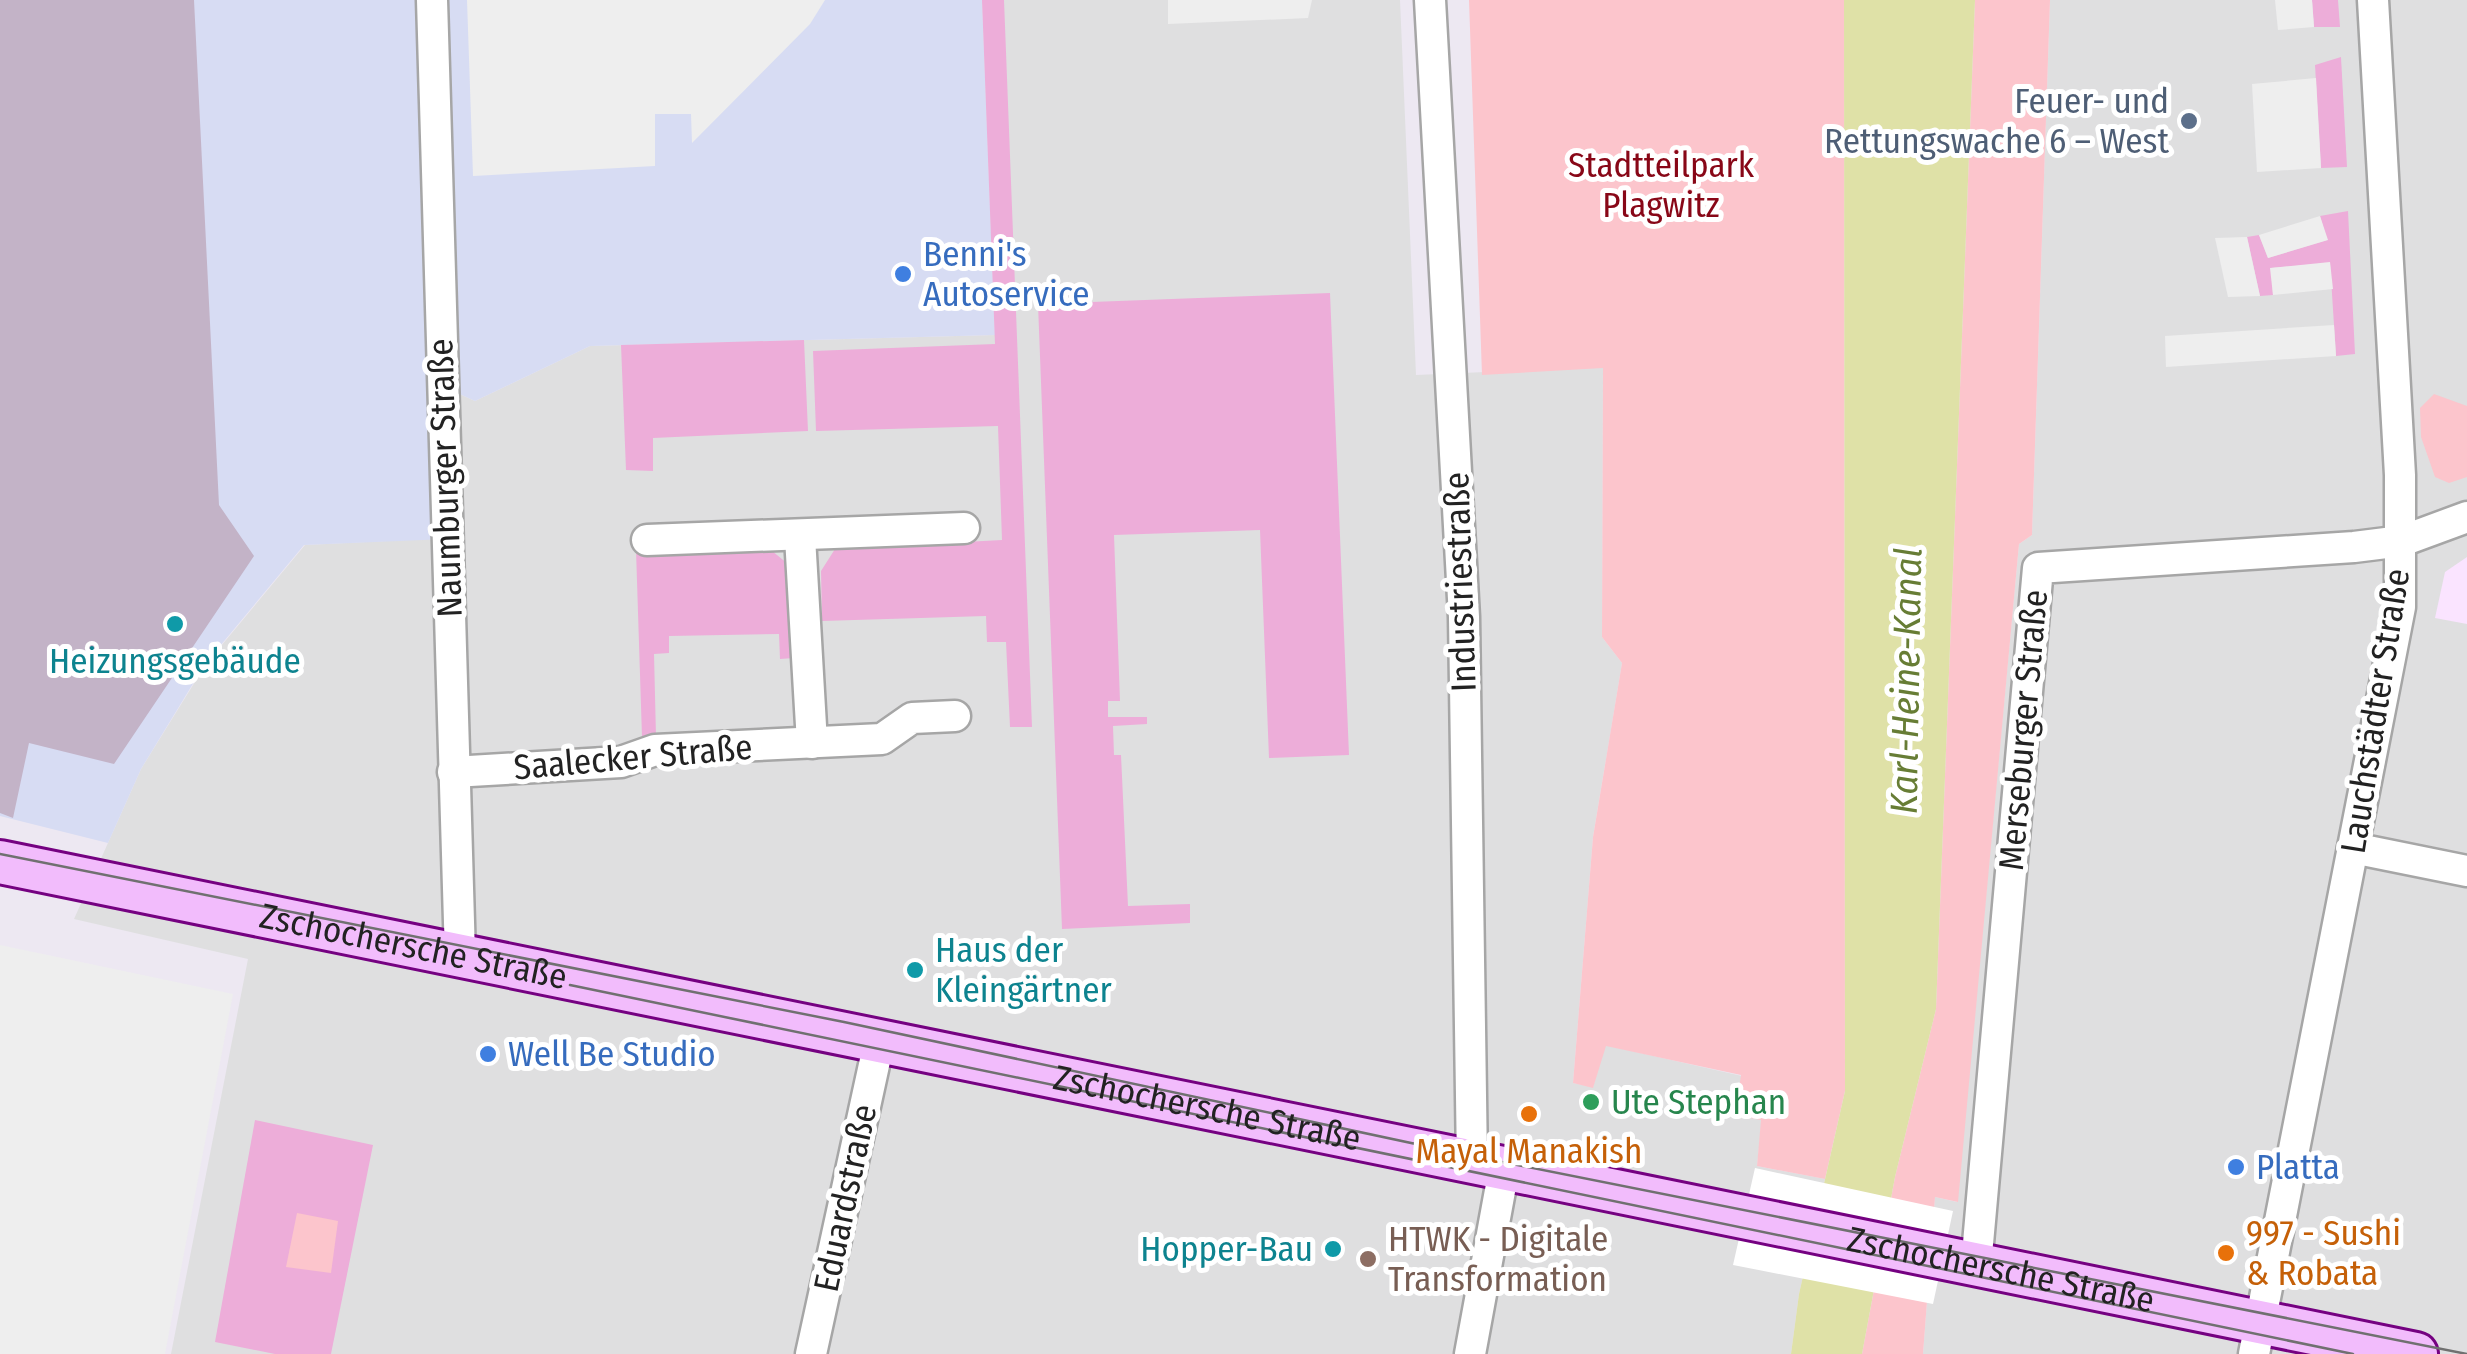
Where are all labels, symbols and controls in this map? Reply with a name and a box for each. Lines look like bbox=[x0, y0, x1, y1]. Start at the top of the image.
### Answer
place label: Feuer- und Rettungswache 6 – West bbox=[1824, 80, 2170, 162]
marker: Feuer- und Rettungswache 6 – West bbox=[2178, 110, 2200, 132]
park label: Stadtteilpark Plagwitz bbox=[1568, 144, 1755, 226]
place label: Benni's Autoservice bbox=[923, 233, 1090, 315]
marker: Benni's Autoservice bbox=[892, 263, 914, 285]
street label: Naumburger Straße bbox=[419, 338, 471, 618]
street label: Industriestraße bbox=[1435, 471, 1485, 693]
water label: Karl-Heine-Kanal bbox=[1881, 547, 1931, 815]
street label: Lauchstädter Straße bbox=[2332, 566, 2418, 856]
street label: Merseburger Straße bbox=[1990, 588, 2056, 872]
marker: Heizungsgebäude bbox=[164, 613, 186, 635]
place label: Heizungsgebäude bbox=[49, 640, 301, 682]
street label: Saalecker Straße bbox=[512, 726, 754, 788]
street label: Zschochersche Straße bbox=[256, 894, 571, 998]
place label: Haus der Kleingärtner bbox=[935, 929, 1112, 1011]
marker: Haus der Kleingärtner bbox=[904, 959, 926, 981]
place label: Well Be Studio bbox=[508, 1033, 716, 1075]
marker: Well Be Studio bbox=[477, 1043, 499, 1065]
street label: Zschochersche Straße bbox=[1050, 1056, 1364, 1160]
place label: Ute Stephan bbox=[1611, 1081, 1786, 1123]
marker: Ute Stephan bbox=[1580, 1091, 1602, 1113]
street label: Eduardstraße bbox=[805, 1100, 885, 1296]
marker: Mayal Manakish bbox=[1518, 1103, 1540, 1125]
place label: Mayal Manakish bbox=[1415, 1130, 1643, 1172]
place label: Platta bbox=[2256, 1146, 2340, 1188]
marker: Platta bbox=[2225, 1156, 2247, 1178]
place label: 997 - Sushi & Robata bbox=[2246, 1212, 2401, 1294]
place label: HTWK - Digitale Transformation bbox=[1388, 1218, 1608, 1300]
street label: Zschochersche Straße bbox=[1844, 1218, 2158, 1321]
place label: Hopper-Bau bbox=[1140, 1228, 1313, 1270]
marker: Hopper-Bau bbox=[1322, 1238, 1344, 1260]
marker: 997 - Sushi & Robata bbox=[2215, 1242, 2237, 1264]
marker: HTWK - Digitale Transformation bbox=[1357, 1248, 1379, 1270]

